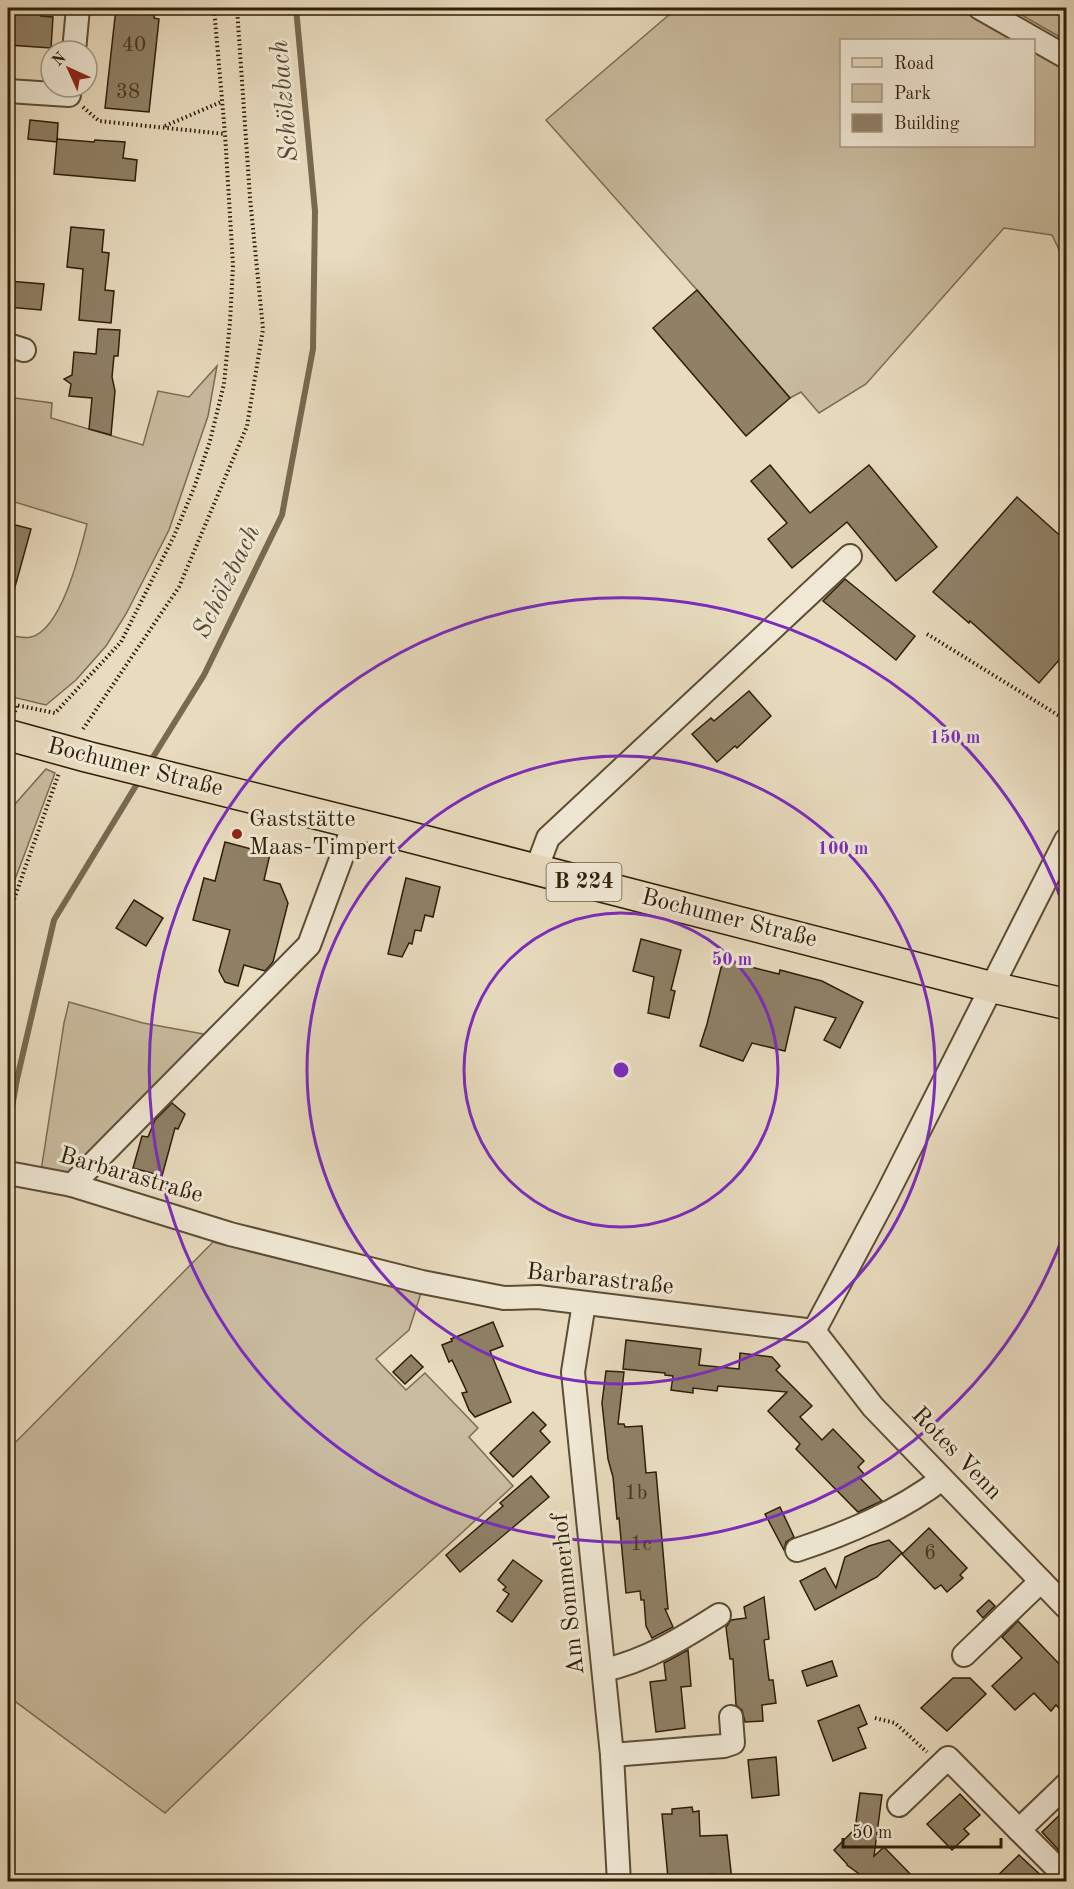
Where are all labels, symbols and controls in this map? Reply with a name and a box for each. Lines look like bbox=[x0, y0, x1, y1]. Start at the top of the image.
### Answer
house number: 40 bbox=[122, 35, 146, 56]
north arrow bbox=[39, 39, 99, 99]
water label: Schölzbach bbox=[267, 39, 303, 163]
legend bbox=[840, 39, 1035, 147]
text: N bbox=[50, 49, 70, 70]
text: Road bbox=[894, 55, 934, 73]
house number: 38 bbox=[116, 82, 140, 103]
text: Park bbox=[894, 85, 931, 103]
text: Building bbox=[894, 115, 960, 133]
water label: Schölzbach bbox=[189, 521, 265, 643]
text: 150 m bbox=[930, 729, 980, 747]
street label: Bochumer Straße bbox=[45, 735, 225, 801]
place label: Gaststätte Maas-Timpert bbox=[249, 808, 397, 860]
marker: Gaststätte Maas-Timpert bbox=[230, 827, 244, 841]
text: 100 m bbox=[818, 840, 868, 858]
road number: B 224 bbox=[546, 863, 622, 901]
street label: Bochumer Straße bbox=[639, 886, 819, 952]
text: 50 m bbox=[712, 951, 752, 969]
centre of rings bbox=[611, 1060, 631, 1080]
street label: Barbarastraße bbox=[56, 1144, 206, 1208]
street label: Barbarastraße bbox=[525, 1260, 675, 1300]
street label: Rotes Venn bbox=[906, 1403, 1006, 1505]
house number: 1b bbox=[625, 1483, 647, 1504]
street label: Am Sommerhof bbox=[548, 1511, 589, 1676]
house number: 1c bbox=[630, 1534, 652, 1555]
house number: 6 bbox=[924, 1543, 936, 1564]
scale bar bbox=[843, 1811, 1000, 1849]
text: 50 m bbox=[852, 1824, 892, 1842]

